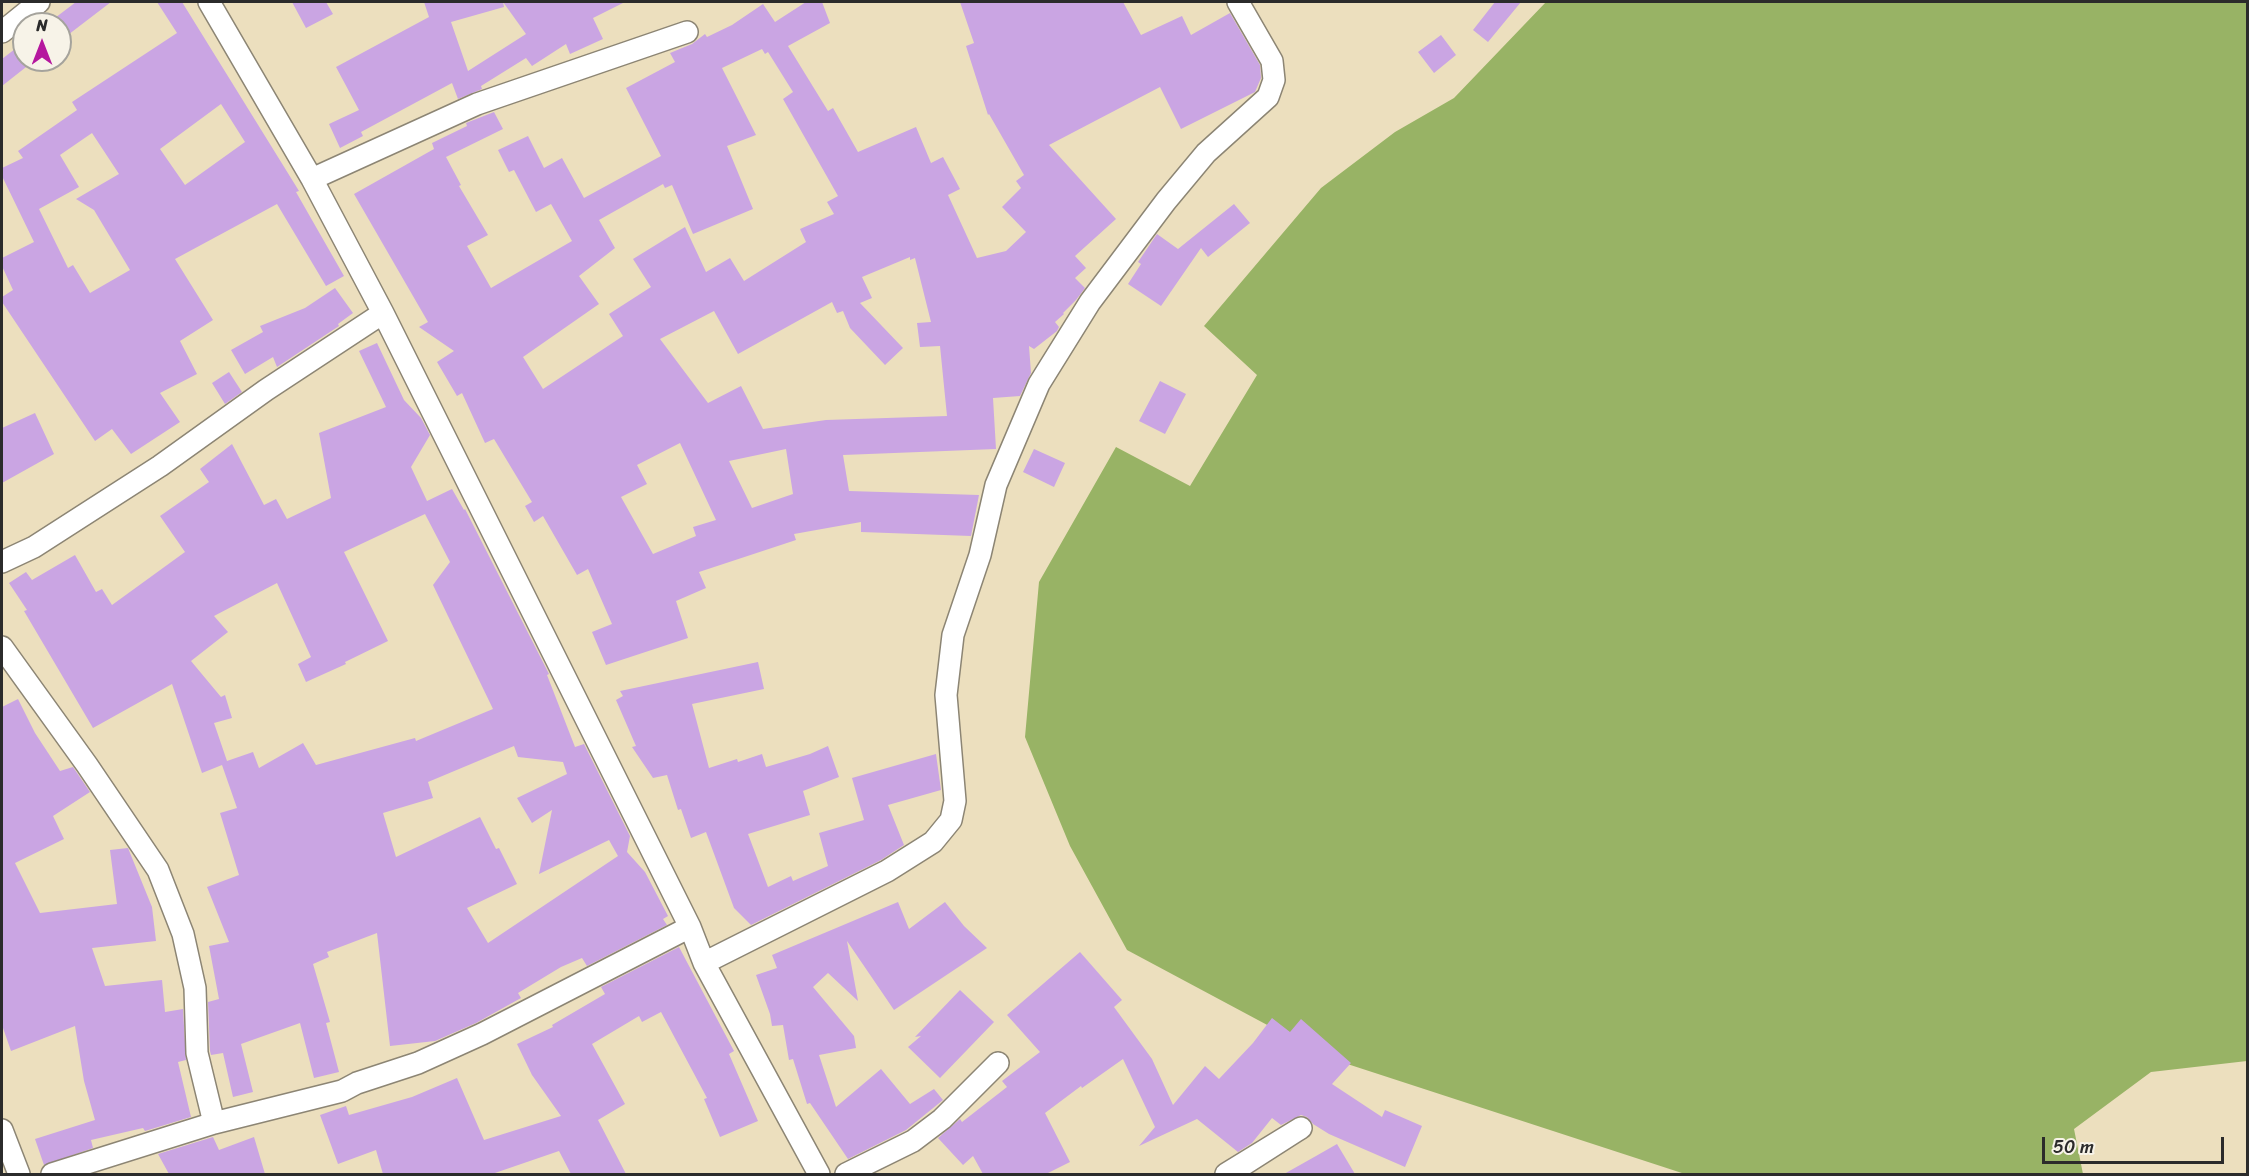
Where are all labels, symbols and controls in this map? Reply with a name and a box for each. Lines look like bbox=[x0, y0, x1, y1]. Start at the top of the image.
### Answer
text: N bbox=[36, 11, 48, 40]
north arrow bbox=[12, 12, 72, 72]
scale bar bbox=[2045, 1125, 2226, 1163]
text: 50 m bbox=[2053, 1131, 2094, 1163]

